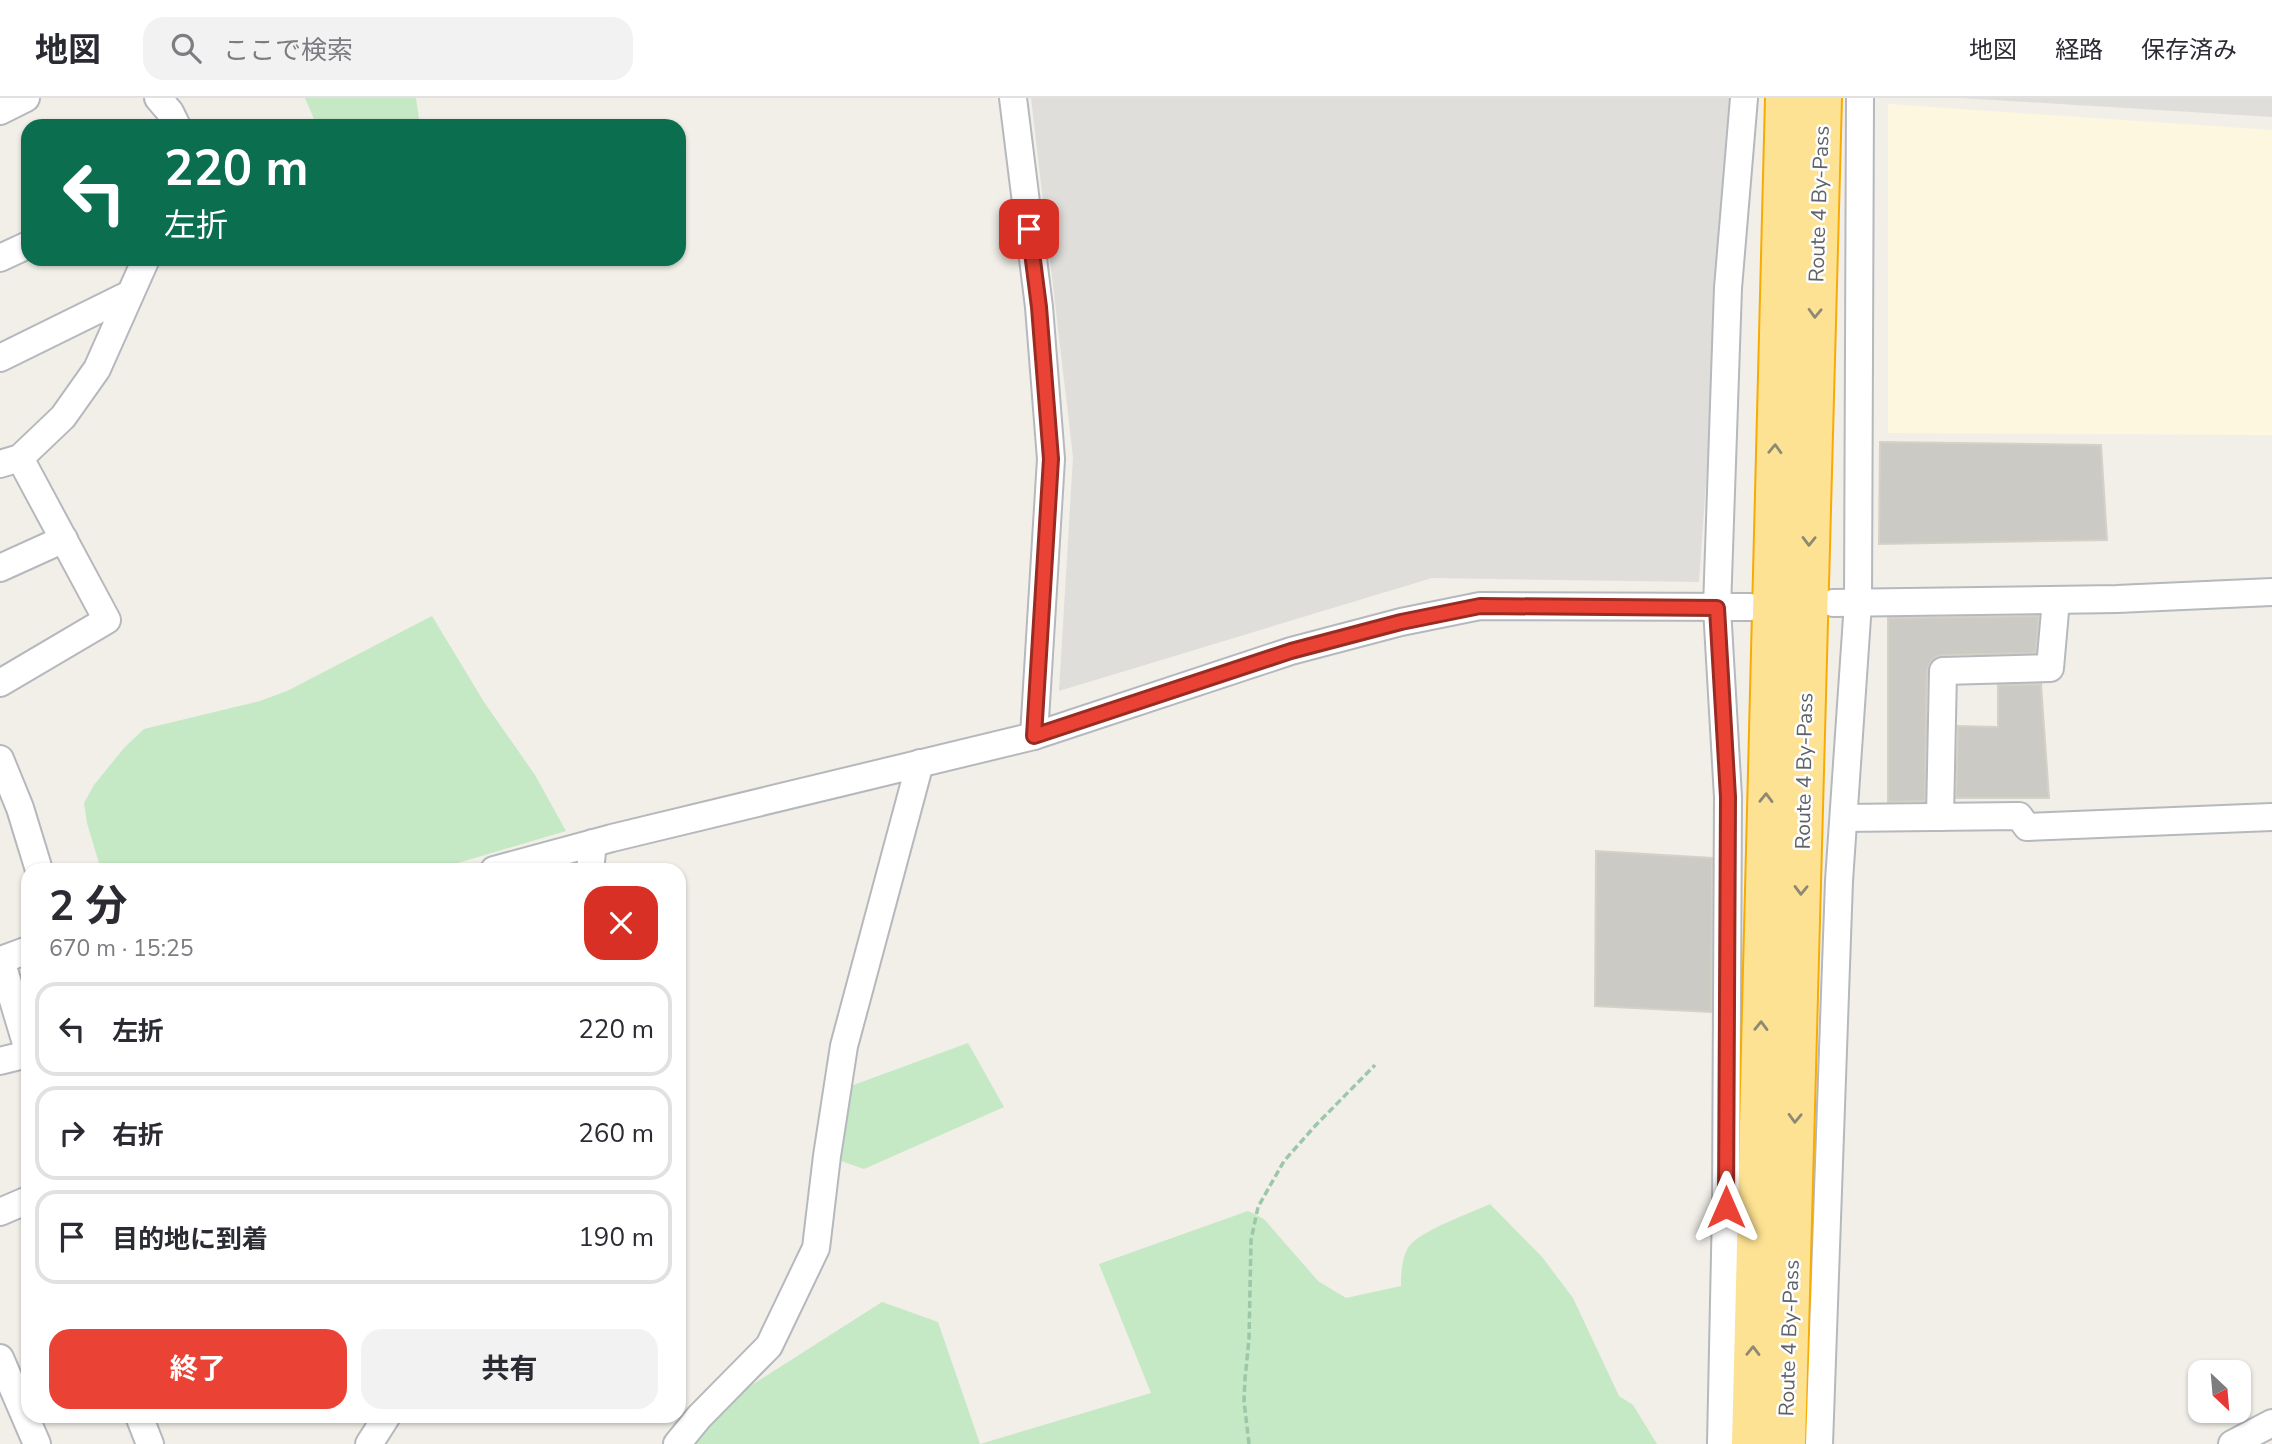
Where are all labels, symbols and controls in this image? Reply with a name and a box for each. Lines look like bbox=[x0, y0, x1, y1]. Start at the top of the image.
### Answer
search box bbox=[143, 17, 633, 80]
text: 地図 bbox=[35, 28, 101, 73]
icon: search bbox=[167, 29, 205, 67]
text: ここで検索 bbox=[223, 33, 353, 68]
text: 地図 bbox=[1969, 34, 2017, 66]
text: 経路 bbox=[2055, 34, 2103, 66]
text: 保存済み bbox=[2141, 34, 2237, 66]
street label: Route 4 By-Pass bbox=[1802, 125, 1836, 283]
text: 220 m bbox=[164, 135, 308, 202]
icon: left bbox=[49, 147, 140, 238]
pin bbox=[999, 199, 1059, 259]
text: 左折 bbox=[164, 204, 228, 247]
icon: arrive bbox=[1010, 210, 1048, 248]
one-way arrow bbox=[1808, 308, 1823, 319]
one-way arrow bbox=[1768, 443, 1783, 454]
one-way arrow bbox=[1801, 536, 1817, 546]
street label: Route 4 By-Pass bbox=[1789, 692, 1819, 850]
one-way arrow bbox=[1759, 793, 1774, 804]
text: 2 分 bbox=[49, 878, 128, 935]
button: close bbox=[584, 886, 658, 960]
one-way arrow bbox=[1793, 886, 1809, 896]
text: 670 m · 15:25 bbox=[49, 933, 194, 964]
icon: left bbox=[53, 1010, 91, 1048]
text: 220 m bbox=[578, 1012, 654, 1047]
text: 左折 bbox=[112, 1014, 164, 1049]
one-way arrow bbox=[1753, 1020, 1768, 1031]
one-way arrow bbox=[1787, 1113, 1803, 1124]
icon: right bbox=[53, 1114, 91, 1152]
text: 260 m bbox=[578, 1116, 654, 1151]
text: 右折 bbox=[112, 1118, 164, 1153]
position arrow bbox=[1689, 1170, 1763, 1244]
icon: arrive bbox=[53, 1218, 91, 1256]
text: 190 m bbox=[578, 1220, 654, 1255]
text: 目的地に到着 bbox=[112, 1222, 268, 1257]
street label: Route 4 By-Pass bbox=[1772, 1259, 1806, 1417]
button: 終了 bbox=[49, 1329, 347, 1409]
button: 共有 bbox=[361, 1329, 658, 1409]
one-way arrow bbox=[1745, 1346, 1761, 1356]
north arrow bbox=[2188, 1360, 2250, 1423]
map controls bbox=[2188, 1360, 2251, 1423]

